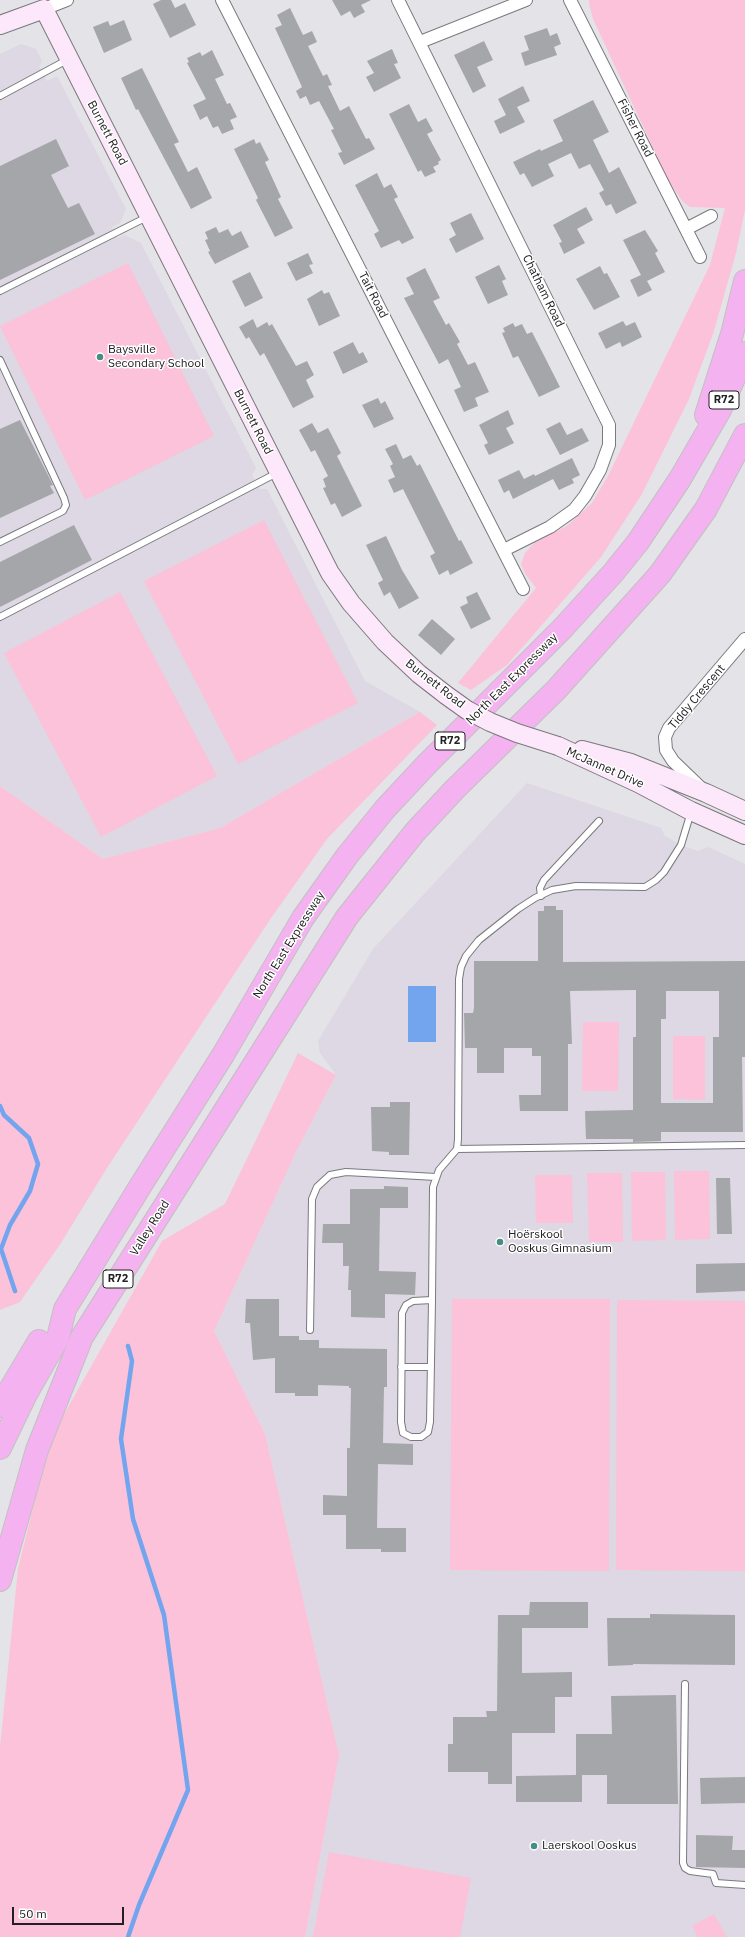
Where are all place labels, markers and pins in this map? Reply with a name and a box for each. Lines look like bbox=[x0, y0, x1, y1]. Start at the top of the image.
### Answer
place label: Baysville Secondary School bbox=[108, 343, 204, 371]
marker: Baysville Secondary School bbox=[95, 352, 105, 362]
place label: Hoërskool Ooskus Gimnasium bbox=[508, 1228, 612, 1256]
marker: Hoërskool Ooskus Gimnasium bbox=[495, 1237, 505, 1247]
place label: Laerskool Ooskus bbox=[542, 1839, 637, 1853]
marker: Laerskool Ooskus bbox=[529, 1841, 539, 1851]

